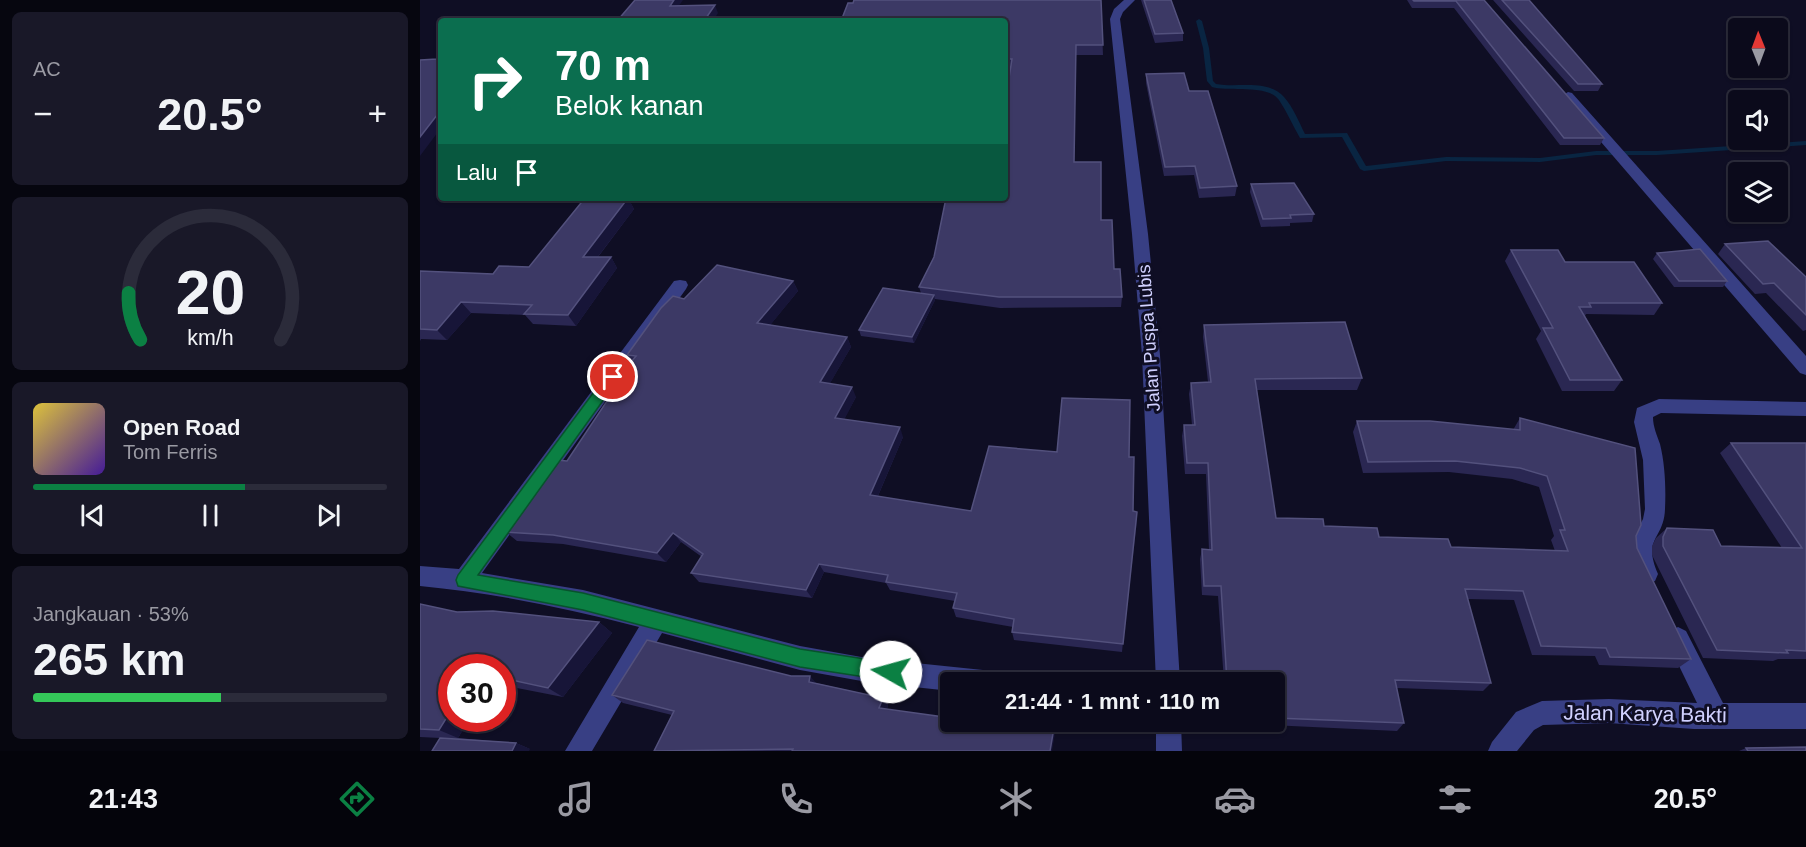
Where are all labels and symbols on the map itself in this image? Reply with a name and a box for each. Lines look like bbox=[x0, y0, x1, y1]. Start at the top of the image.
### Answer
north arrow bbox=[1728, 18, 1788, 78]
street label: Jalan Puspa Lubis bbox=[1134, 264, 1164, 412]
pin bbox=[587, 351, 638, 402]
position arrow bbox=[859, 640, 923, 704]
speed limit sign: 30 bbox=[438, 654, 516, 732]
street label: Jalan Karya Bakti bbox=[1563, 701, 1727, 726]

